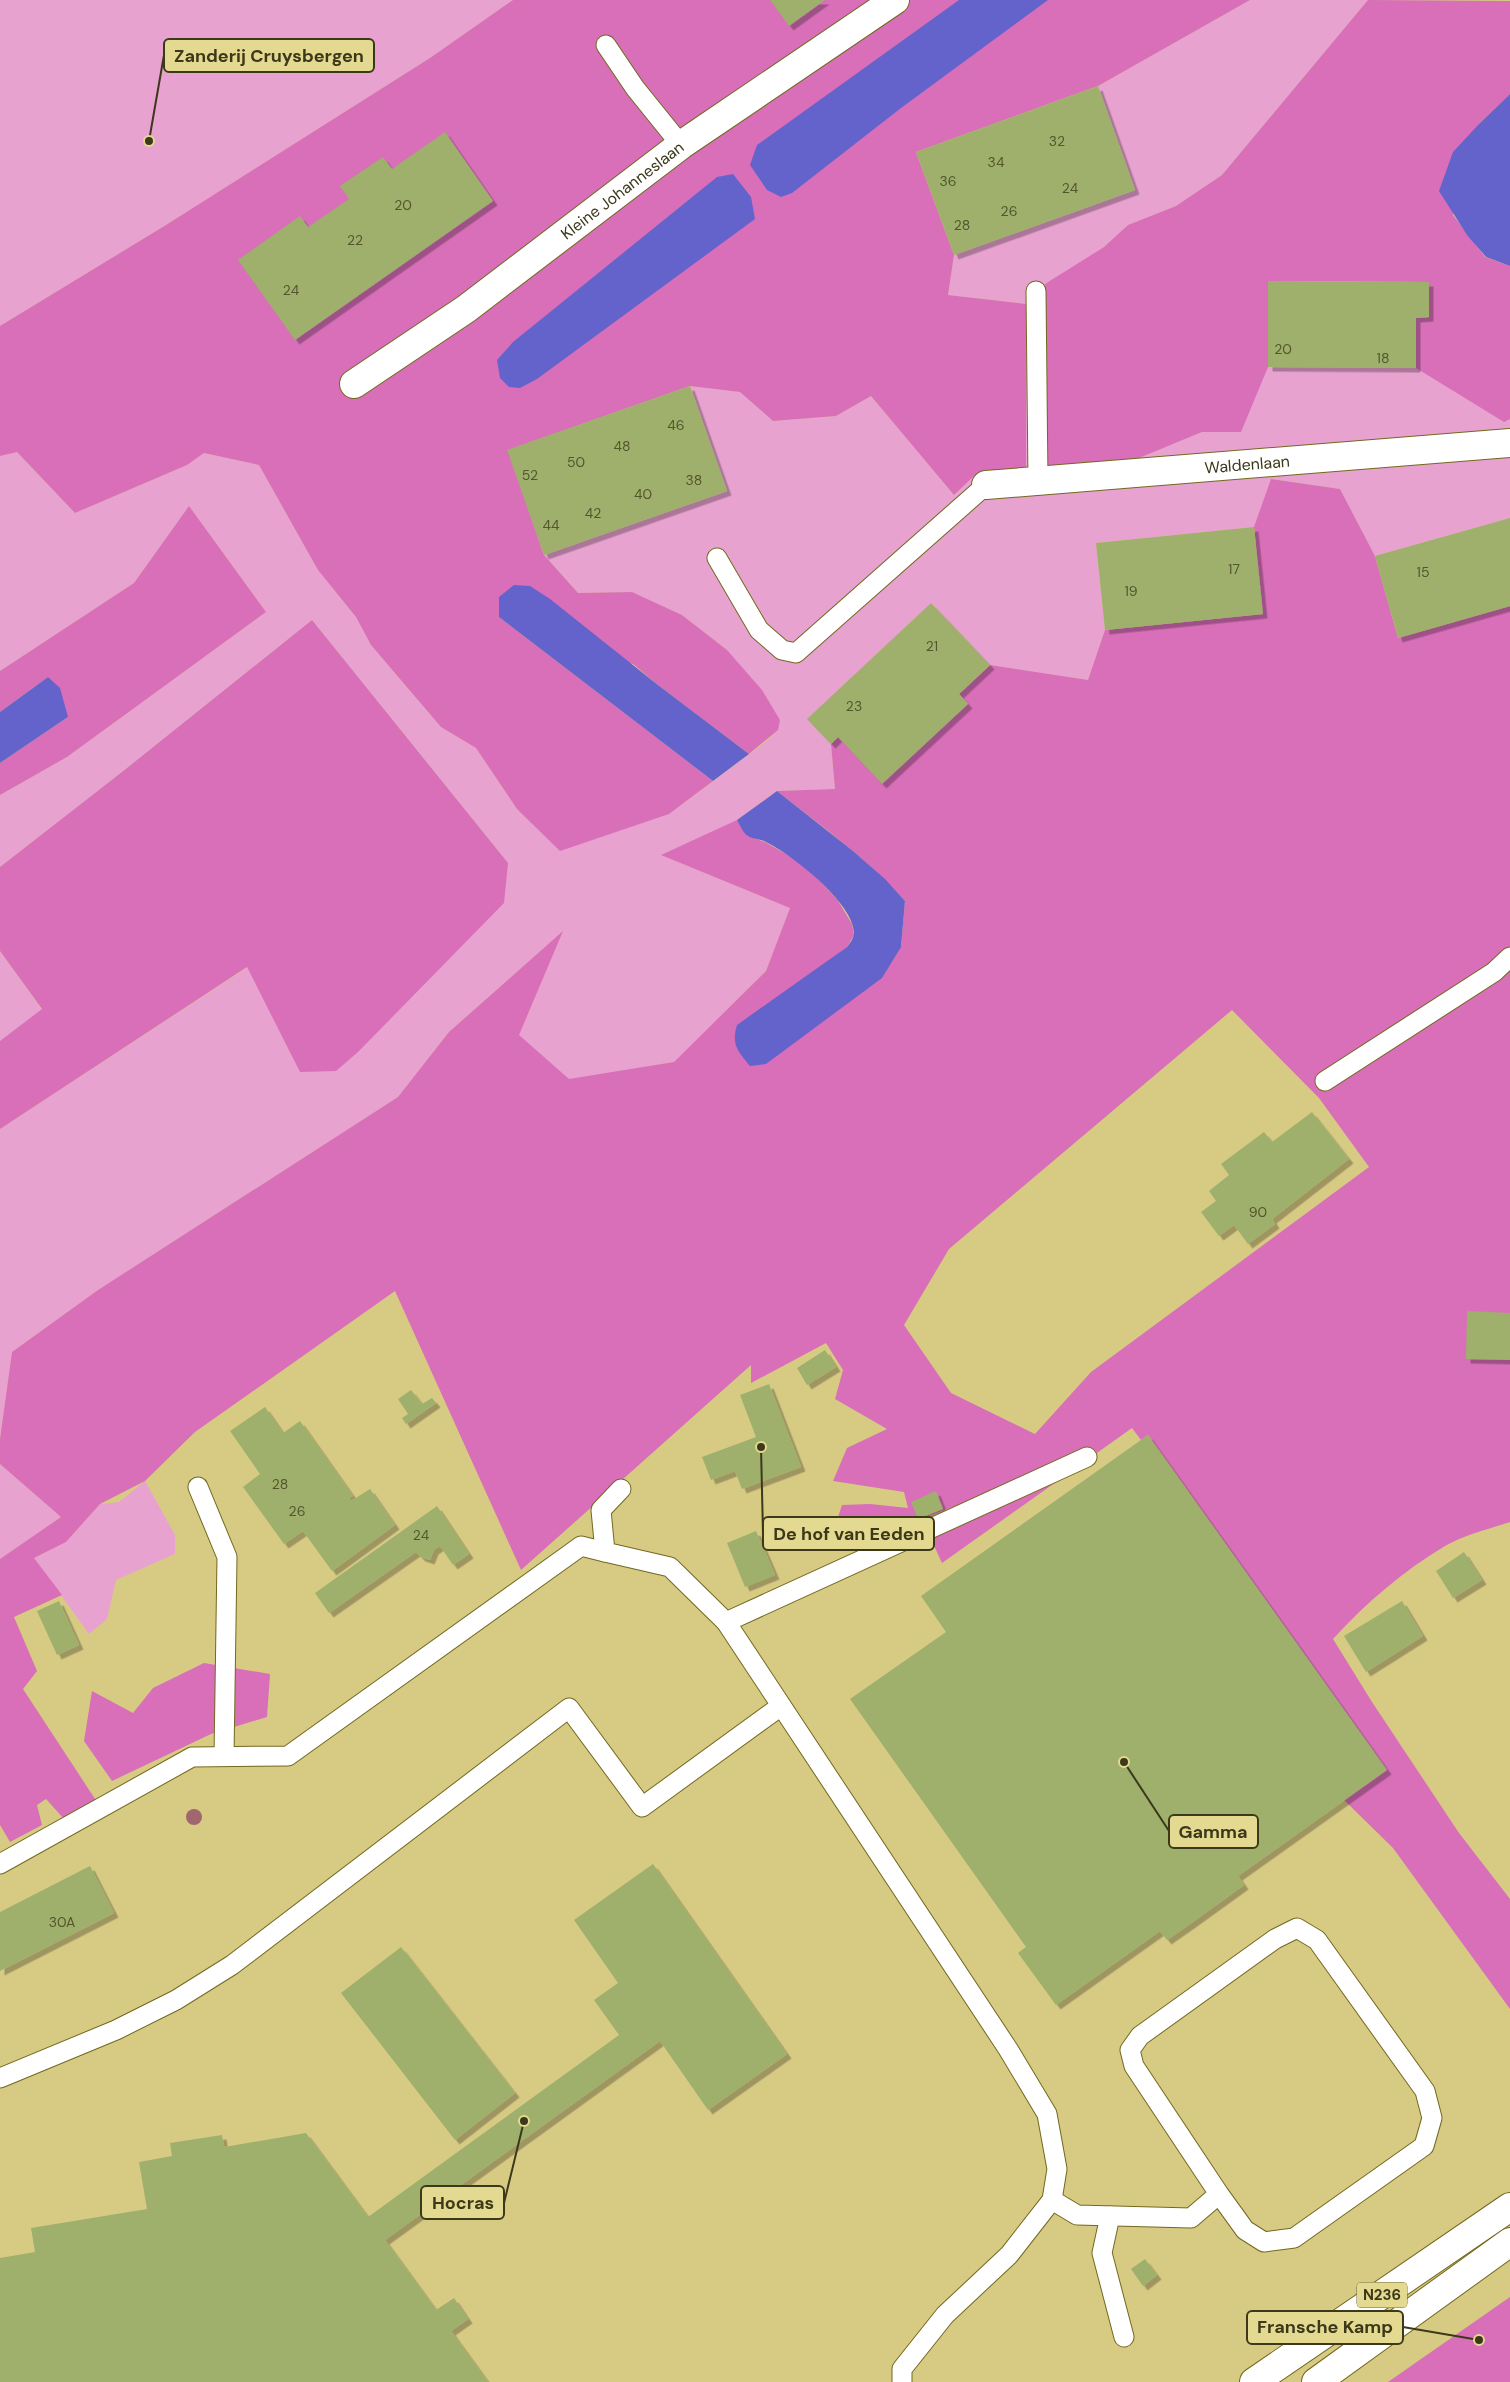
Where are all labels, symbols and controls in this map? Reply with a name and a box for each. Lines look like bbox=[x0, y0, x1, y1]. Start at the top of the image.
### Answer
callout: Zanderij Cruysbergen bbox=[164, 39, 374, 72]
text: Zanderij Cruysbergen bbox=[174, 44, 364, 68]
house number: 32 bbox=[1049, 132, 1065, 150]
street label: Kleine Johanneslaan bbox=[556, 137, 688, 244]
house number: 34 bbox=[988, 153, 1005, 171]
house number: 36 bbox=[939, 172, 957, 190]
house number: 24 bbox=[1062, 179, 1079, 197]
house number: 20 bbox=[394, 196, 412, 214]
house number: 26 bbox=[1001, 202, 1017, 220]
house number: 28 bbox=[954, 216, 970, 234]
house number: 22 bbox=[347, 231, 363, 249]
house number: 24 bbox=[283, 281, 300, 299]
house number: 20 bbox=[1274, 340, 1292, 358]
house number: 18 bbox=[1377, 349, 1389, 367]
house number: 46 bbox=[667, 416, 685, 434]
house number: 48 bbox=[613, 437, 631, 455]
street label: Waldenlaan bbox=[1204, 451, 1291, 478]
house number: 50 bbox=[567, 453, 585, 471]
house number: 52 bbox=[522, 466, 538, 484]
house number: 38 bbox=[686, 471, 702, 489]
house number: 40 bbox=[634, 485, 652, 503]
house number: 42 bbox=[585, 504, 601, 522]
house number: 44 bbox=[543, 516, 560, 534]
house number: 17 bbox=[1228, 560, 1240, 578]
house number: 15 bbox=[1417, 563, 1429, 581]
house number: 19 bbox=[1124, 582, 1138, 600]
house number: 21 bbox=[926, 637, 938, 655]
house number: 23 bbox=[846, 697, 862, 715]
house number: 90 bbox=[1249, 1203, 1267, 1221]
house number: 28 bbox=[272, 1475, 288, 1493]
house number: 26 bbox=[289, 1502, 305, 1520]
callout: De hof van Eeden bbox=[763, 1517, 934, 1550]
text: De hof van Eeden bbox=[773, 1522, 925, 1546]
house number: 24 bbox=[413, 1526, 430, 1544]
callout: Gamma bbox=[1169, 1815, 1258, 1848]
text: Gamma bbox=[1179, 1820, 1247, 1844]
house number: 30A bbox=[49, 1913, 75, 1931]
callout: Hocras bbox=[421, 2186, 504, 2219]
text: Hocras bbox=[432, 2191, 494, 2215]
road number: N236 bbox=[1357, 2282, 1407, 2308]
callout: Fransche Kamp bbox=[1247, 2311, 1403, 2344]
text: Fransche Kamp bbox=[1257, 2315, 1393, 2339]

